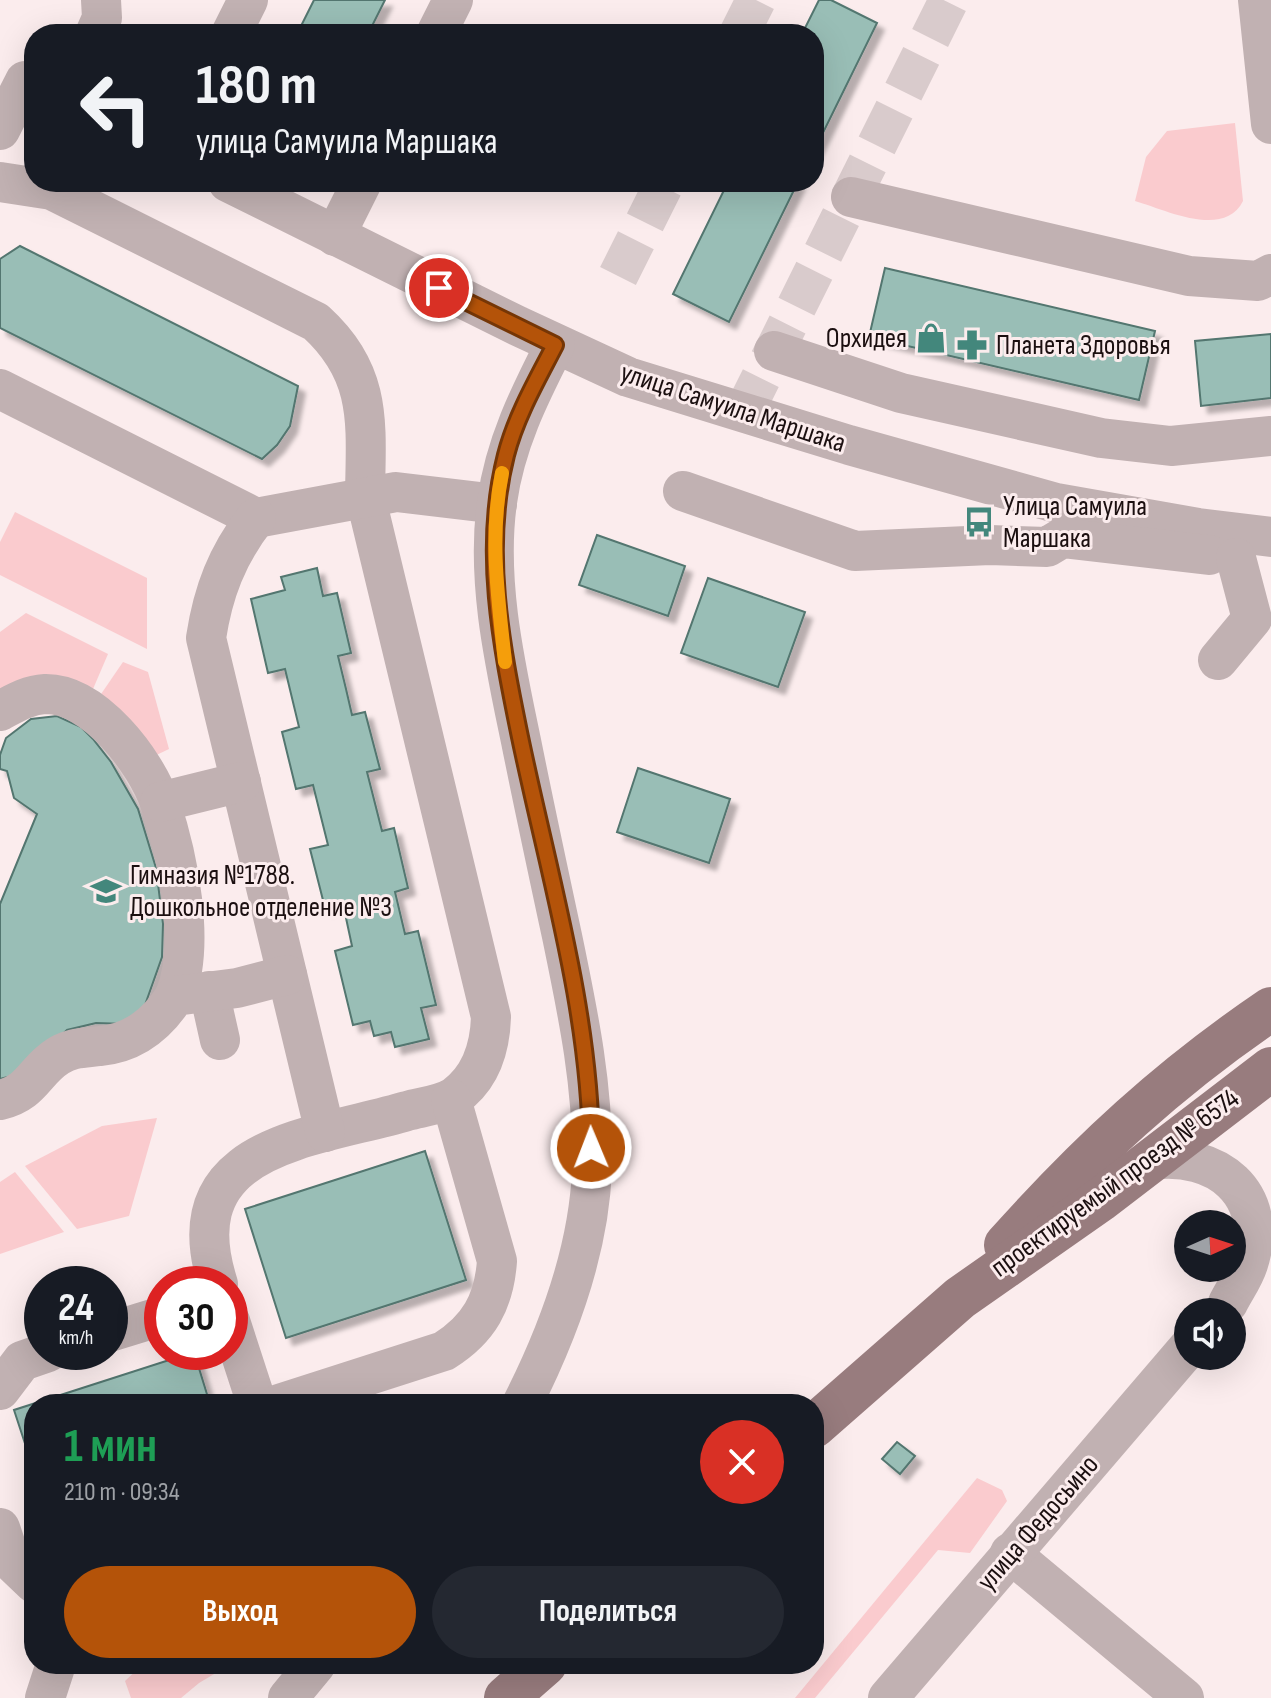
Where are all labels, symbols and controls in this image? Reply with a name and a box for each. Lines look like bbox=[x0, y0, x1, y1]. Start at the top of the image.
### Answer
text: 180 m bbox=[196, 53, 317, 120]
icon: left bbox=[64, 56, 168, 160]
text: улица Самуила Маршака bbox=[196, 121, 498, 164]
pin bbox=[405, 254, 473, 322]
icon: arrive bbox=[417, 266, 461, 310]
shop icon: Орхидея bbox=[914, 321, 948, 355]
place label: Орхидея bbox=[826, 322, 907, 355]
pharmacy icon: Планета Здоровья bbox=[955, 328, 989, 362]
place label: Планета Здоровья bbox=[996, 329, 1171, 362]
street label: улица Самуила Маршака bbox=[616, 356, 850, 460]
place label: Улица Самуила Маршака bbox=[1003, 490, 1147, 555]
bus stop icon: Улица Самуила Маршака bbox=[962, 505, 996, 539]
place label: Гимназия №1788. Дошкольное отделение №3 bbox=[130, 859, 392, 924]
school or university icon: Гимназия №1788. Дошкольное отделение №3 bbox=[89, 874, 123, 908]
street label: проектируемый проезд № 6574 bbox=[984, 1082, 1246, 1284]
position arrow bbox=[549, 1106, 633, 1190]
north arrow bbox=[1174, 1210, 1246, 1282]
map controls bbox=[1174, 1210, 1246, 1370]
speed limit sign: 30 bbox=[144, 1266, 248, 1370]
text: 24 bbox=[58, 1284, 94, 1332]
button: sound bbox=[1174, 1298, 1246, 1370]
text: km/h bbox=[59, 1326, 93, 1350]
text: 1 мин bbox=[64, 1418, 157, 1475]
button: close bbox=[700, 1420, 784, 1504]
street label: улица Федосьино bbox=[970, 1449, 1106, 1597]
text: 210 m · 09:34 bbox=[64, 1477, 180, 1508]
button: Выход bbox=[64, 1566, 416, 1658]
button: Поделиться bbox=[432, 1566, 784, 1658]

